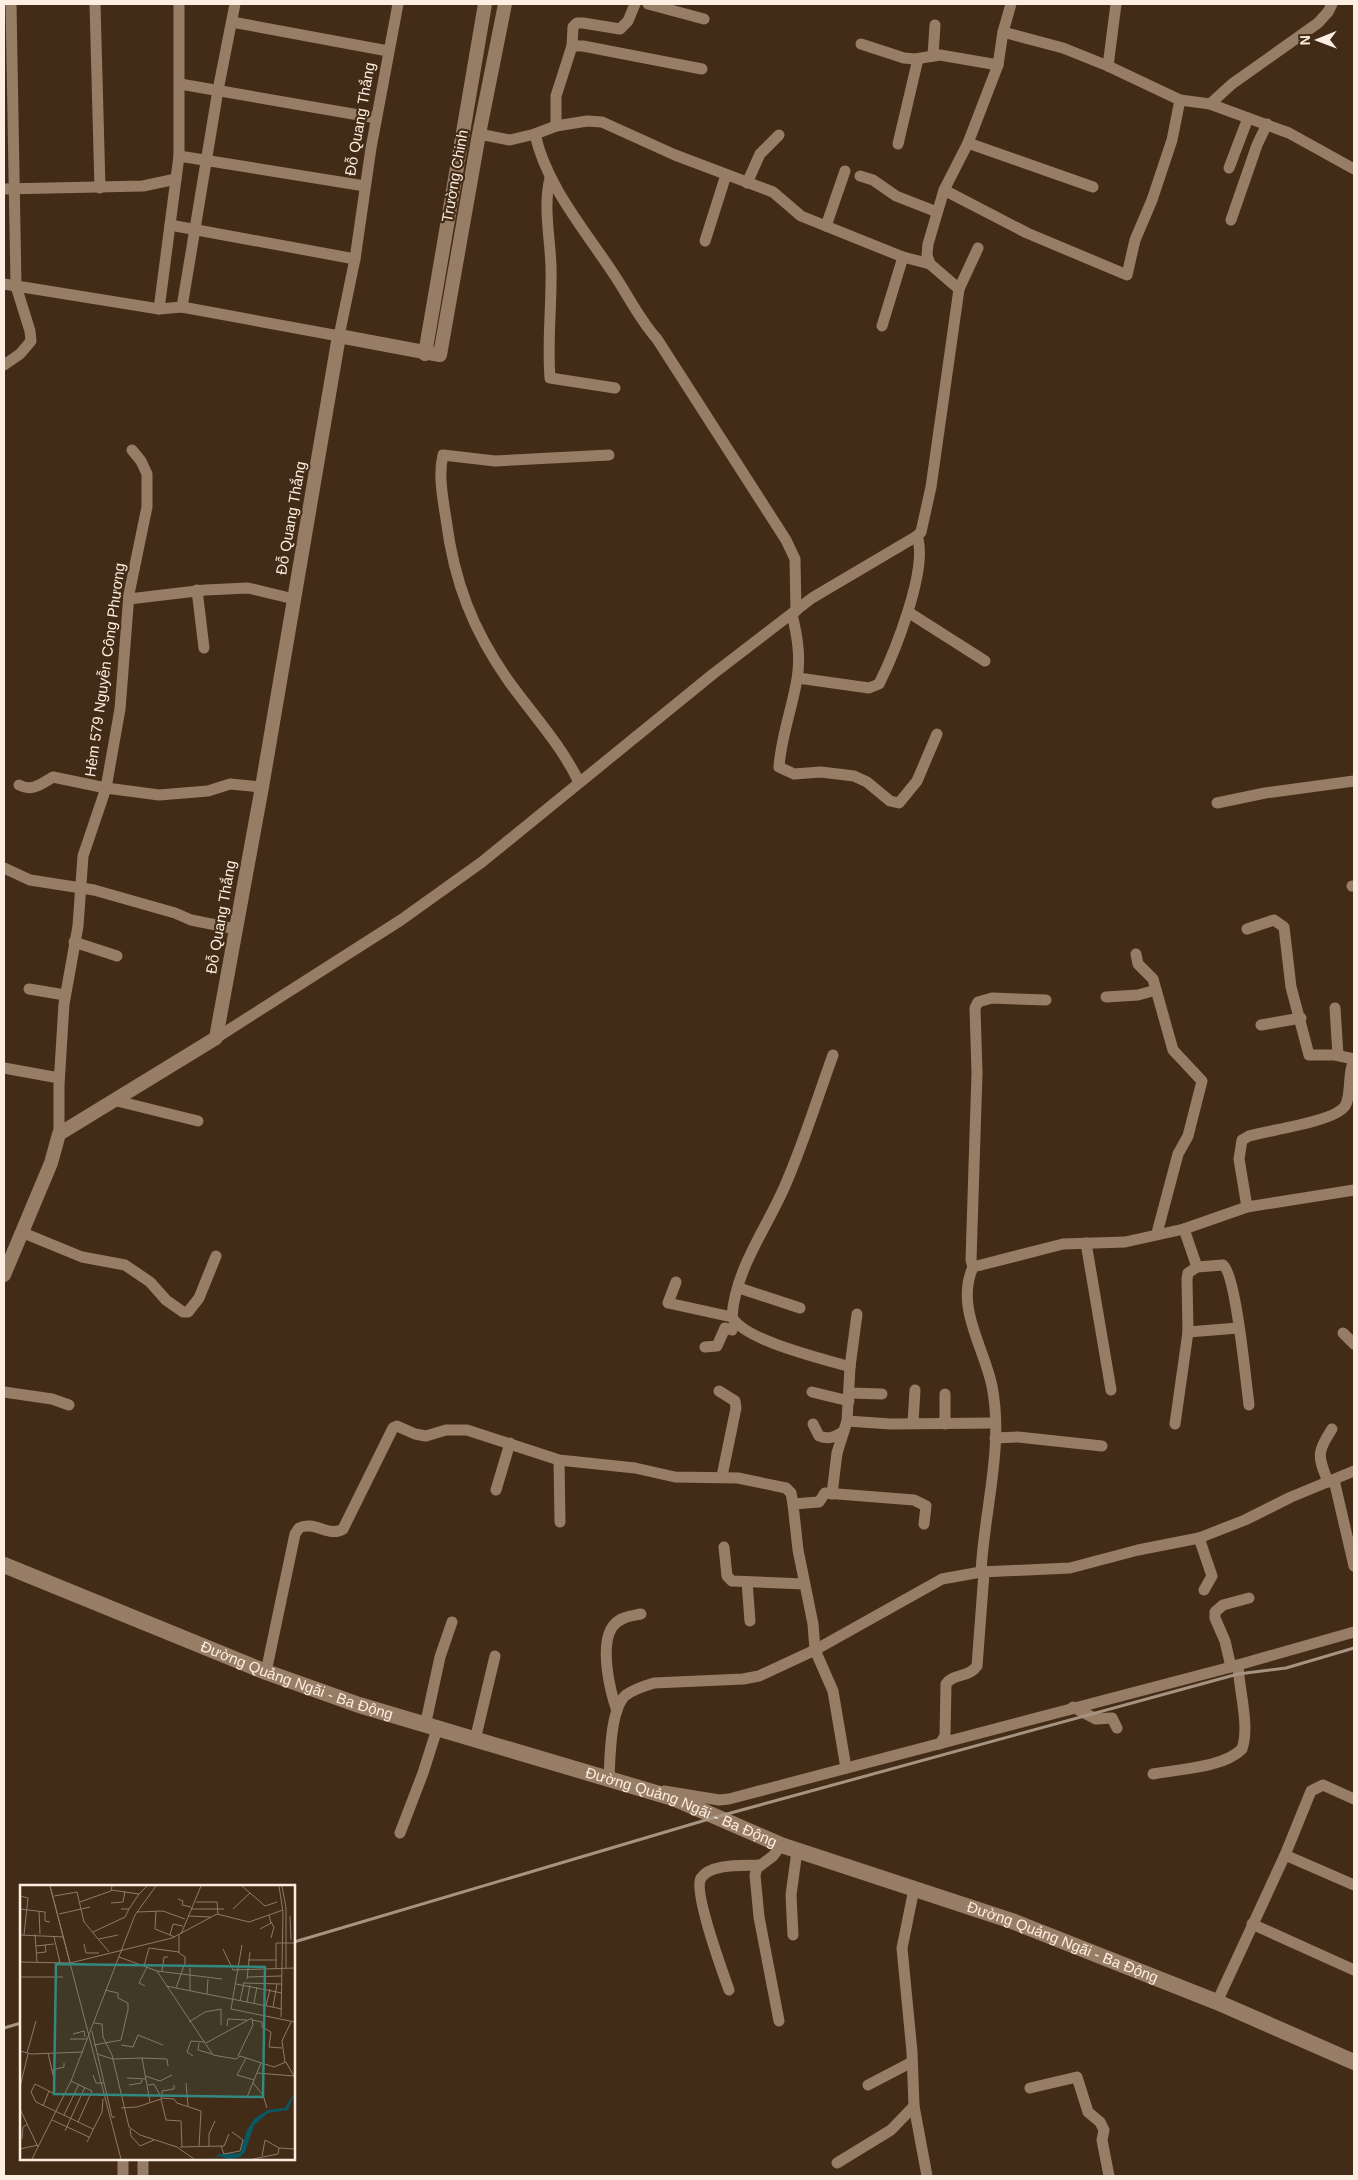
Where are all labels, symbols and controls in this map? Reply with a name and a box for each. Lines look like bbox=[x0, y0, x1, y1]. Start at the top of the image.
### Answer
north arrow bbox=[1293, 15, 1343, 65]
text: N bbox=[1297, 35, 1313, 45]
street label: Đỗ Quang Thắng bbox=[341, 61, 378, 177]
street label: Trường Chinh bbox=[438, 128, 471, 223]
street label: Đỗ Quang Thắng bbox=[272, 460, 309, 576]
street label: Hẻm 579 Nguyễn Công Phương bbox=[81, 562, 128, 778]
street label: Đỗ Quang Thắng bbox=[202, 859, 239, 975]
street label: Đường Quảng Ngãi - Ba Động bbox=[198, 1637, 395, 1723]
street label: Đường Quảng Ngãi - Ba Động bbox=[584, 1764, 780, 1850]
inset map bbox=[20, 1885, 295, 2160]
street label: Đường Quảng Ngãi - Ba Động bbox=[965, 1898, 1161, 1986]

